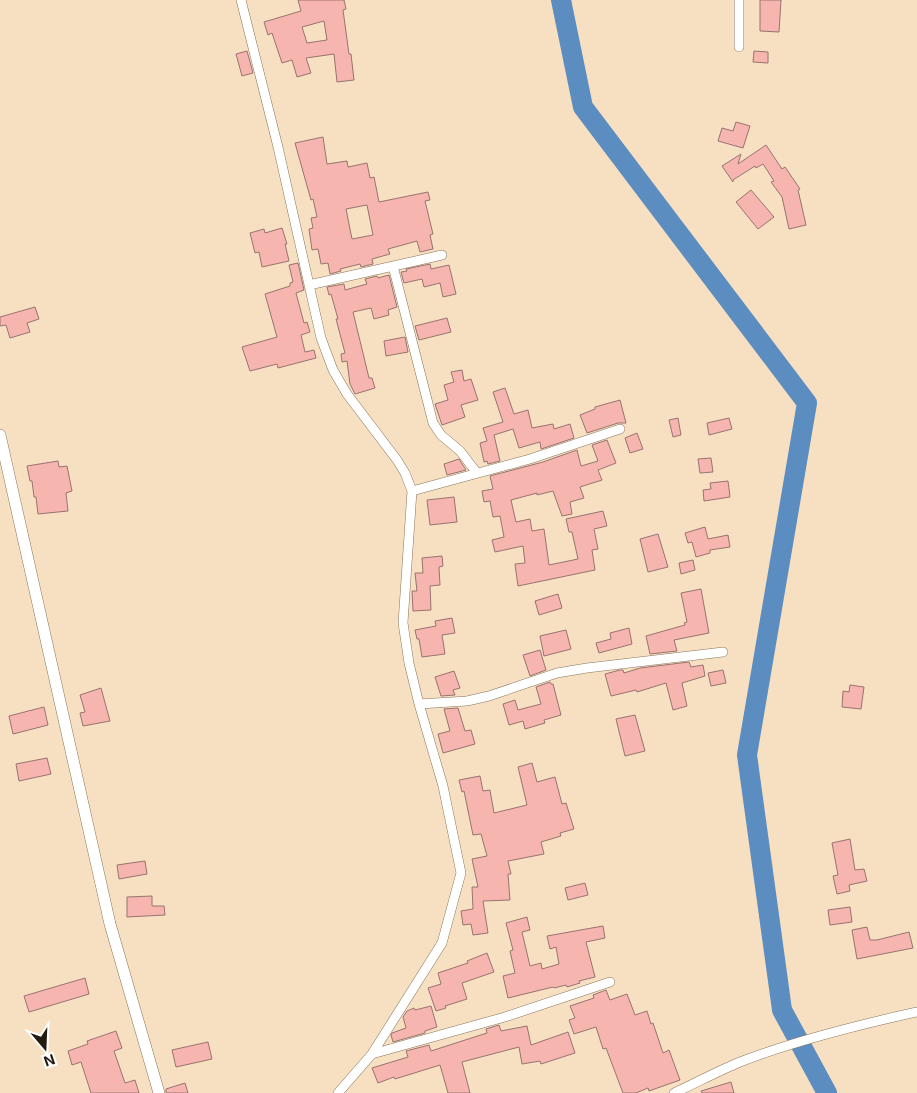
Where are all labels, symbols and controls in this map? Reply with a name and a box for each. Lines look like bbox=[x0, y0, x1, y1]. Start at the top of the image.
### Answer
north arrow bbox=[20, 1023, 70, 1073]
text: N bbox=[42, 1051, 57, 1071]

